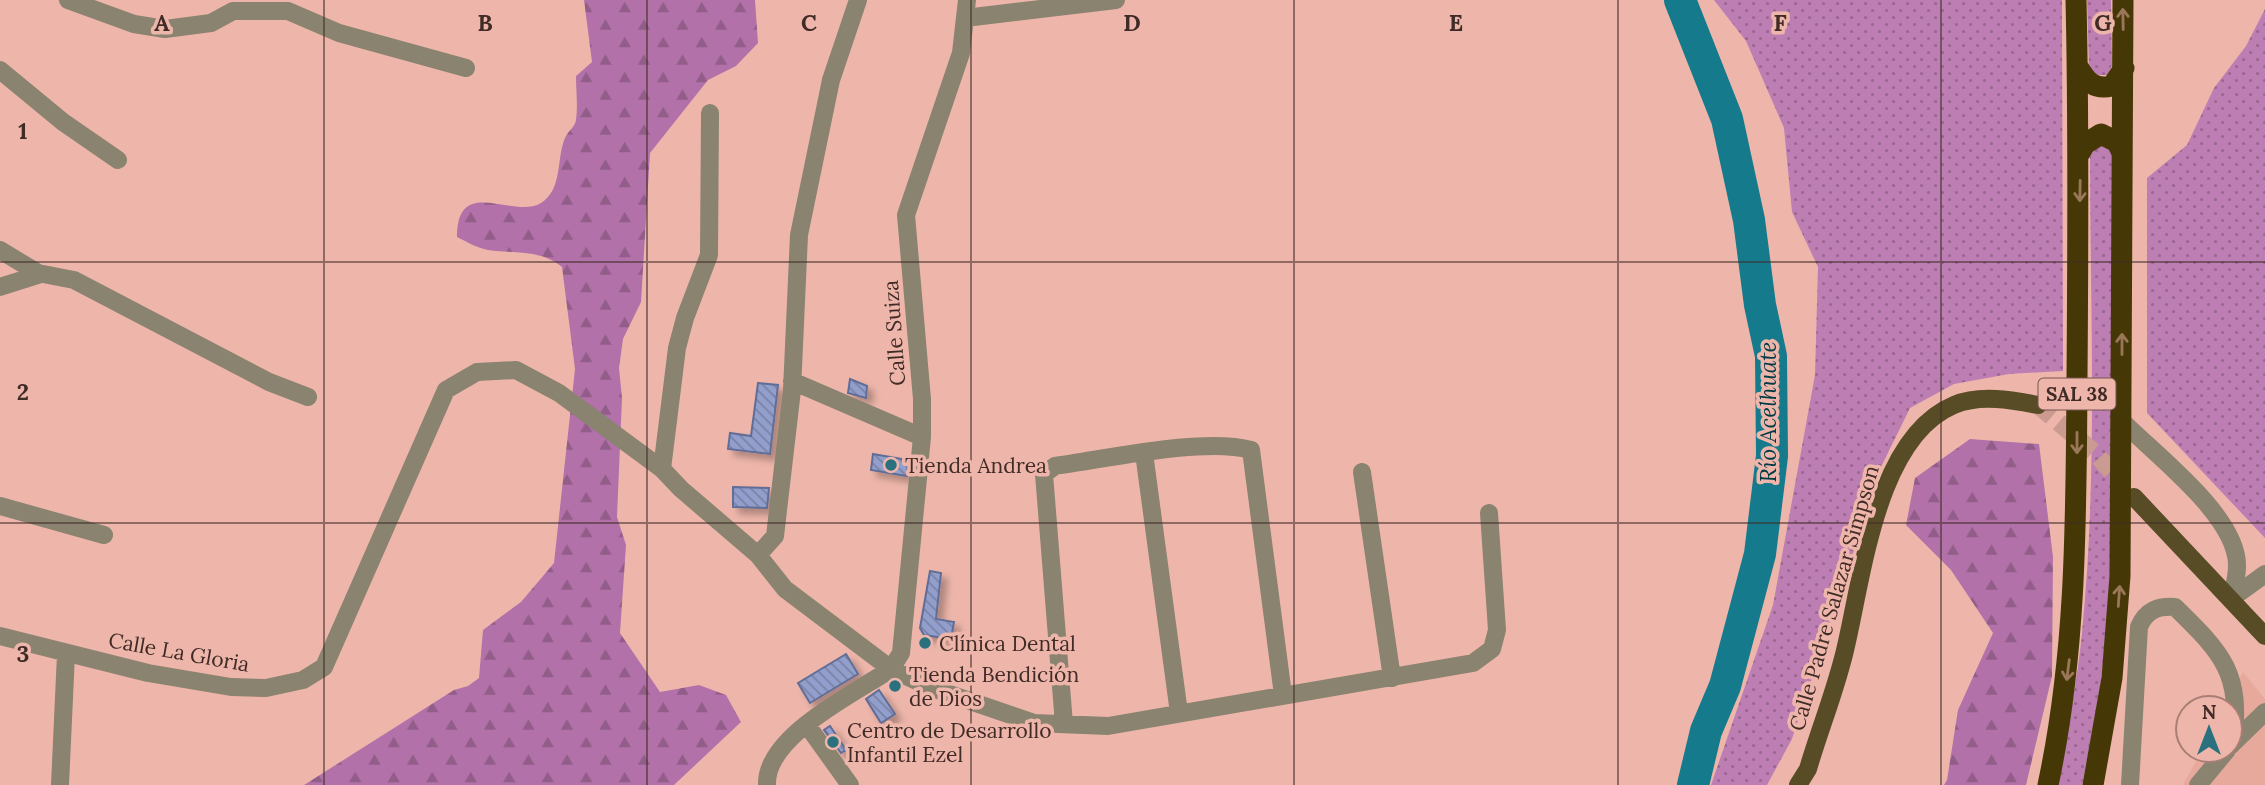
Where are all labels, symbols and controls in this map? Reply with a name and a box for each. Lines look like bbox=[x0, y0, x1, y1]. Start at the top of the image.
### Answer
text: A bbox=[154, 8, 170, 37]
text: B bbox=[477, 8, 493, 37]
text: C bbox=[801, 8, 817, 37]
text: D bbox=[1123, 8, 1141, 37]
text: E bbox=[1449, 8, 1463, 37]
text: F bbox=[1773, 8, 1787, 37]
text: G bbox=[2094, 8, 2112, 37]
one-way arrow bbox=[2117, 8, 2130, 31]
text: 1 bbox=[18, 116, 28, 145]
one-way arrow bbox=[2073, 179, 2086, 202]
street label: Calle Suiza bbox=[877, 279, 911, 387]
one-way arrow bbox=[2115, 333, 2129, 356]
water label: Río Acelhuate bbox=[1753, 341, 1782, 483]
text: 2 bbox=[17, 377, 29, 406]
road number: SAL 38 bbox=[2038, 378, 2116, 410]
one-way arrow bbox=[2070, 431, 2084, 454]
place label: Tienda Andrea bbox=[905, 452, 1047, 479]
marker: Tienda Andrea bbox=[883, 457, 899, 473]
street label: Calle Padre Salazar Simpson bbox=[1783, 462, 1885, 734]
one-way arrow bbox=[2113, 585, 2126, 608]
street label: Calle La Gloria bbox=[106, 626, 252, 678]
place label: Clínica Dental bbox=[939, 630, 1076, 657]
marker: Clínica Dental bbox=[917, 635, 933, 651]
text: 3 bbox=[17, 639, 29, 668]
one-way arrow bbox=[2061, 658, 2074, 681]
place label: Tienda Bendición de Dios bbox=[909, 661, 1079, 712]
marker: Tienda Bendición de Dios bbox=[887, 678, 903, 694]
north arrow bbox=[2174, 694, 2244, 764]
text: N bbox=[2202, 700, 2217, 724]
place label: Centro de Desarrollo Infantil Ezel bbox=[847, 717, 1052, 768]
marker: Centro de Desarrollo Infantil Ezel bbox=[825, 734, 841, 750]

